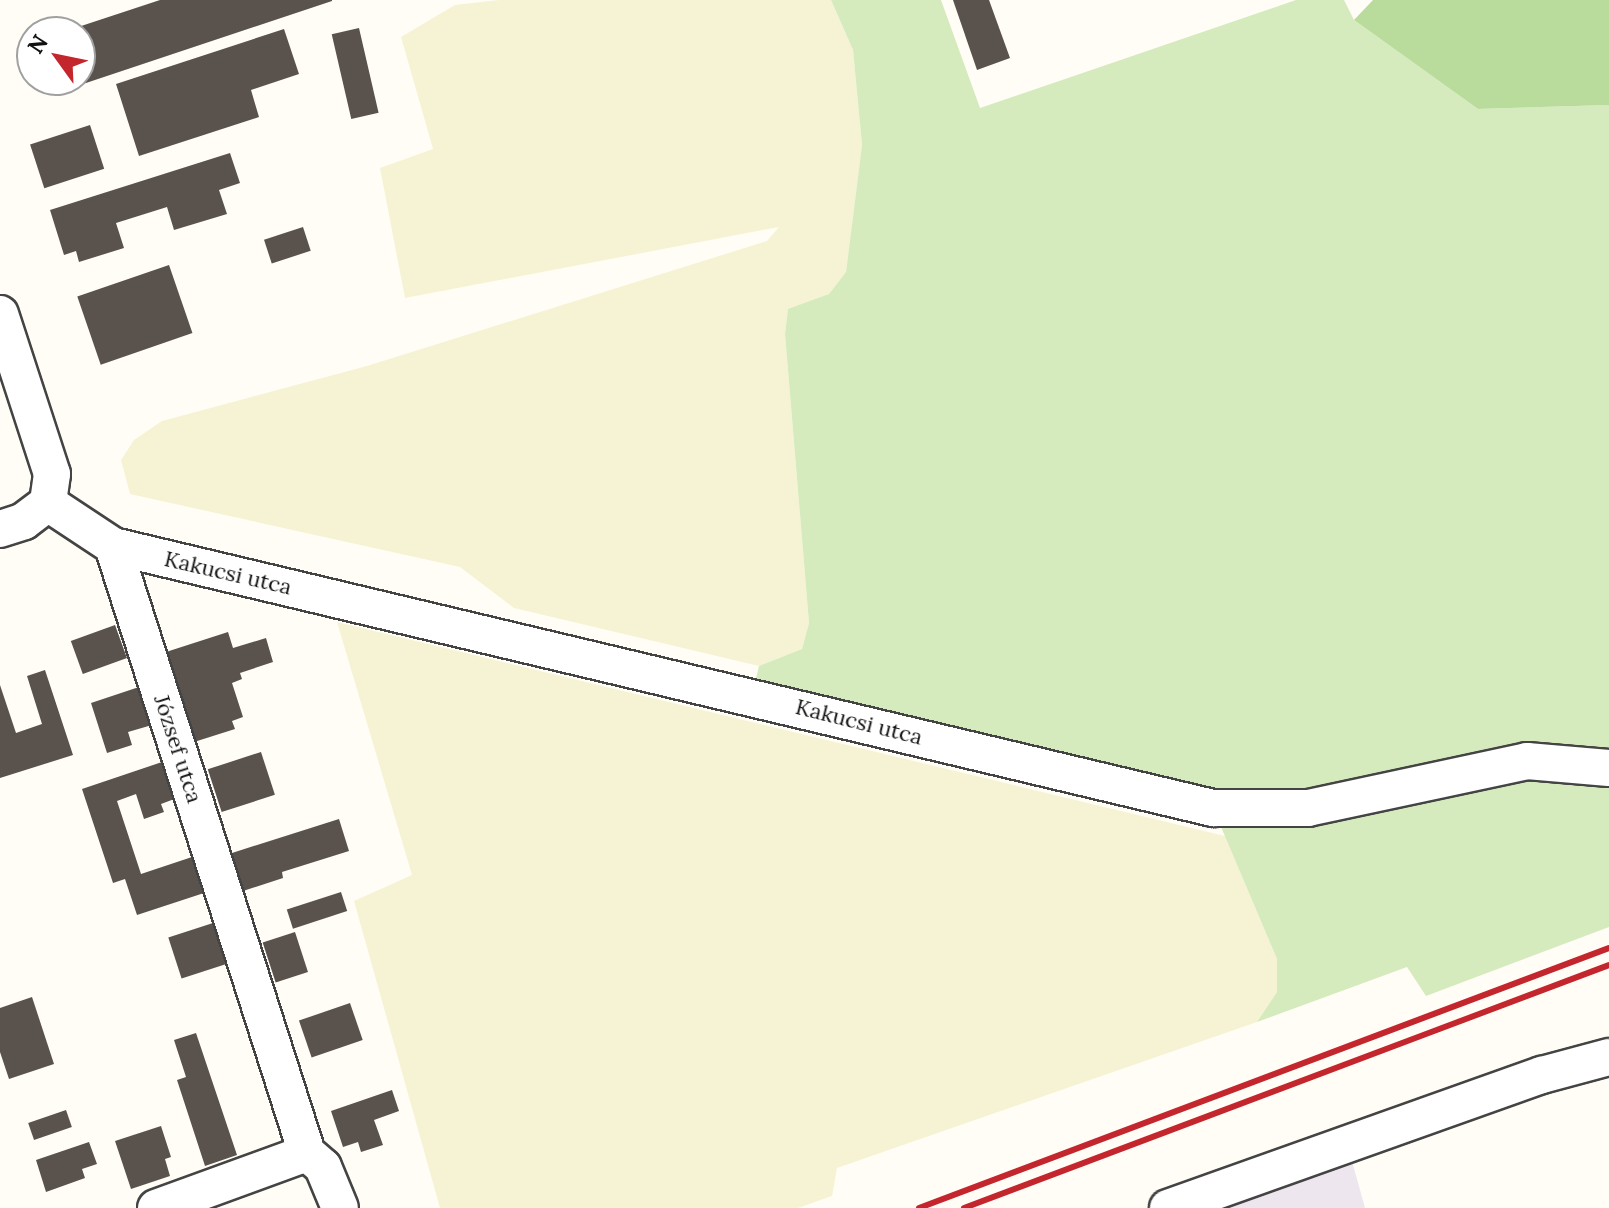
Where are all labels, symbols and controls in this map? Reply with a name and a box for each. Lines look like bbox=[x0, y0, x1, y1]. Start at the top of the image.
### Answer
north arrow bbox=[16, 16, 96, 96]
text: N bbox=[21, 29, 54, 59]
street label: Kakucsi utca bbox=[162, 546, 294, 600]
street label: József utca bbox=[148, 692, 208, 806]
street label: Kakucsi utca bbox=[793, 693, 925, 751]

